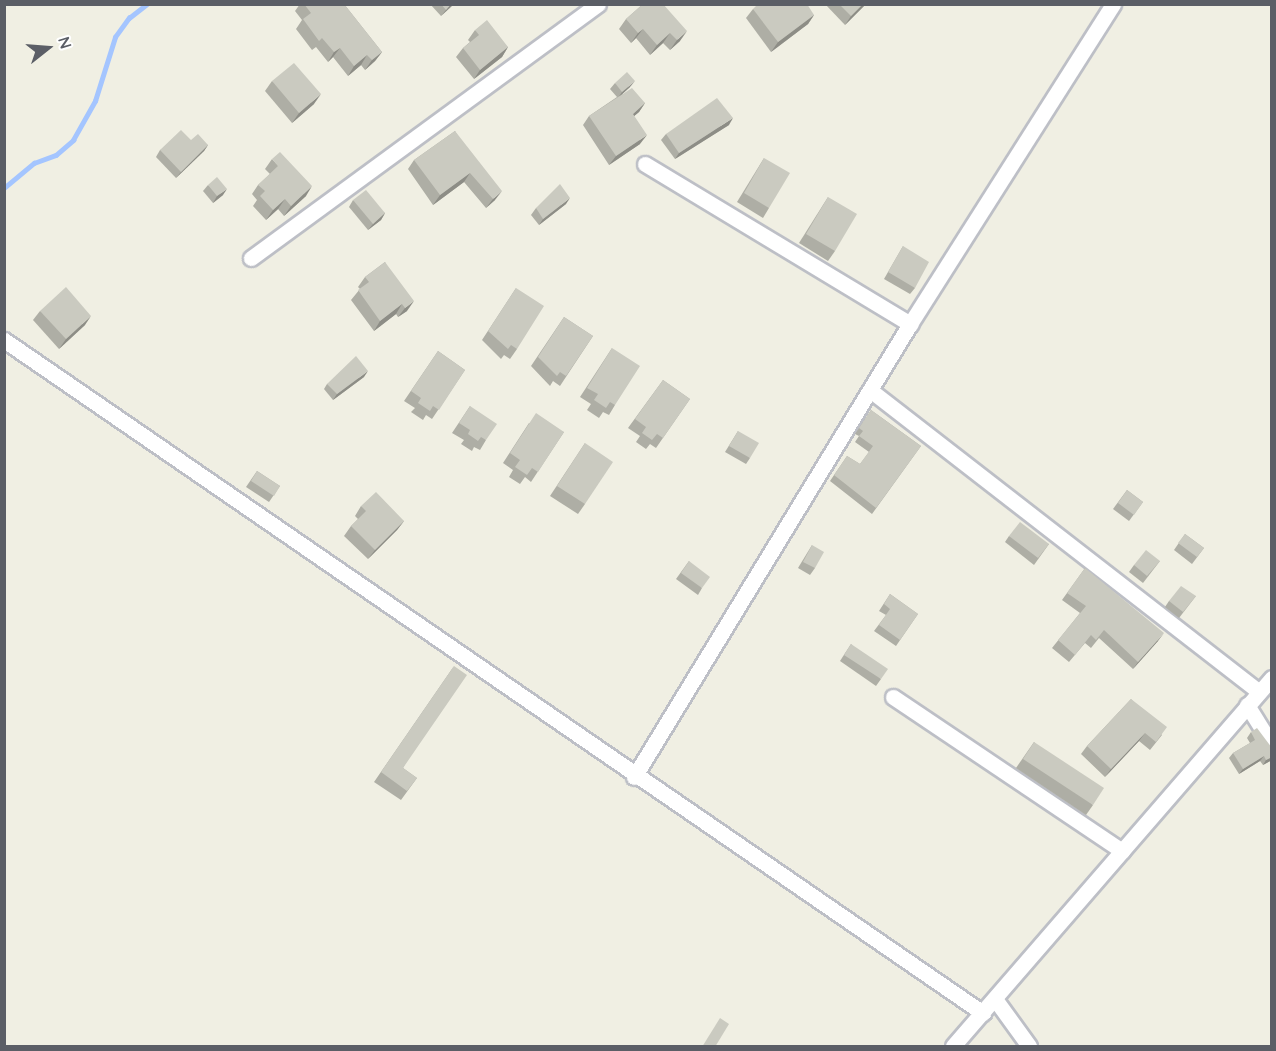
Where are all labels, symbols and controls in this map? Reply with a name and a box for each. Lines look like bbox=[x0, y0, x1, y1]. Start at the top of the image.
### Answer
north arrow bbox=[18, 18, 78, 78]
text: N bbox=[54, 34, 76, 51]

